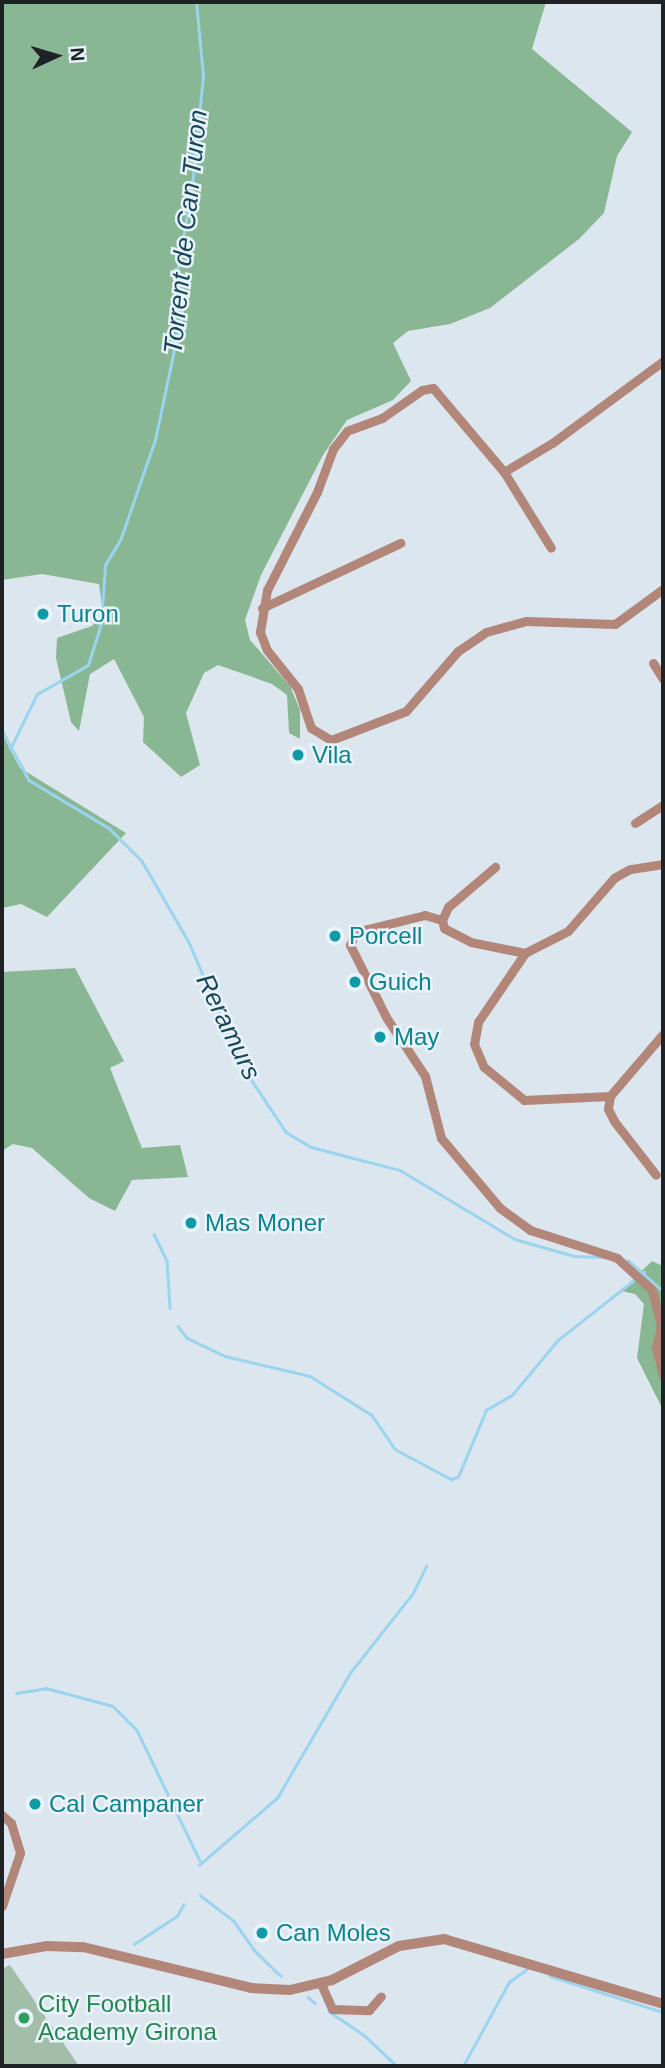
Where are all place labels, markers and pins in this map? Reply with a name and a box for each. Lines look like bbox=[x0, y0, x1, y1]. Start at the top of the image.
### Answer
place label: Turon bbox=[57, 600, 119, 628]
marker: Turon bbox=[35, 606, 51, 622]
place label: Vila bbox=[312, 741, 352, 769]
marker: Vila bbox=[290, 747, 306, 763]
place label: Porcell bbox=[349, 922, 422, 950]
marker: Porcell bbox=[327, 928, 343, 944]
place label: Guich bbox=[369, 968, 432, 996]
marker: Guich bbox=[347, 974, 363, 990]
place label: May bbox=[394, 1023, 439, 1051]
marker: May bbox=[372, 1029, 388, 1045]
place label: Mas Moner bbox=[205, 1209, 325, 1237]
marker: Mas Moner bbox=[183, 1215, 199, 1231]
place label: Cal Campaner bbox=[49, 1790, 204, 1818]
marker: Cal Campaner bbox=[27, 1796, 43, 1812]
place label: Can Moles bbox=[276, 1919, 391, 1947]
marker: Can Moles bbox=[254, 1925, 270, 1941]
place label: City Football Academy Girona bbox=[38, 1990, 217, 2046]
marker: City Football Academy Girona bbox=[16, 2010, 32, 2026]

